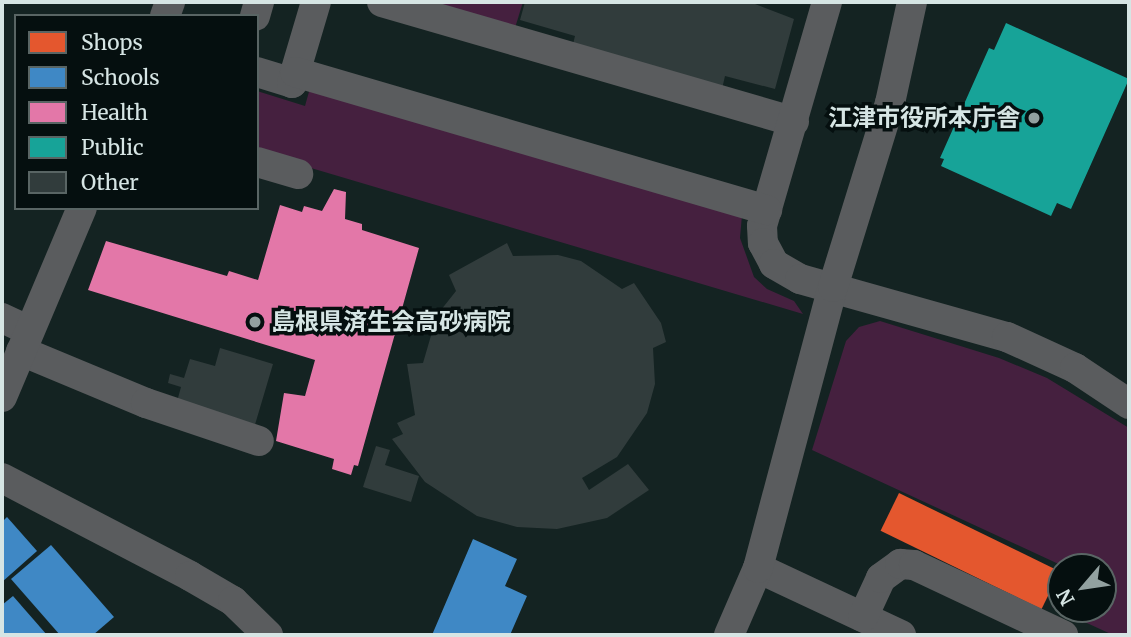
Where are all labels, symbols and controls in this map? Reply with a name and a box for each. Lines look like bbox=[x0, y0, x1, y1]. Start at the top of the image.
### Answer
legend bbox=[14, 14, 259, 210]
text: Shops bbox=[81, 29, 143, 56]
text: Schools bbox=[81, 64, 160, 91]
text: Health bbox=[81, 99, 148, 126]
place label: 江津市役所本庁舎 bbox=[828, 104, 1020, 132]
marker: 江津市役所本庁舎 bbox=[1026, 110, 1042, 126]
text: Public bbox=[81, 134, 144, 161]
text: Other bbox=[81, 169, 139, 196]
place label: 島根県済生会高砂病院 bbox=[271, 308, 511, 336]
marker: 島根県済生会高砂病院 bbox=[245, 312, 265, 332]
north arrow bbox=[1047, 553, 1117, 623]
text: N bbox=[1051, 585, 1080, 610]

